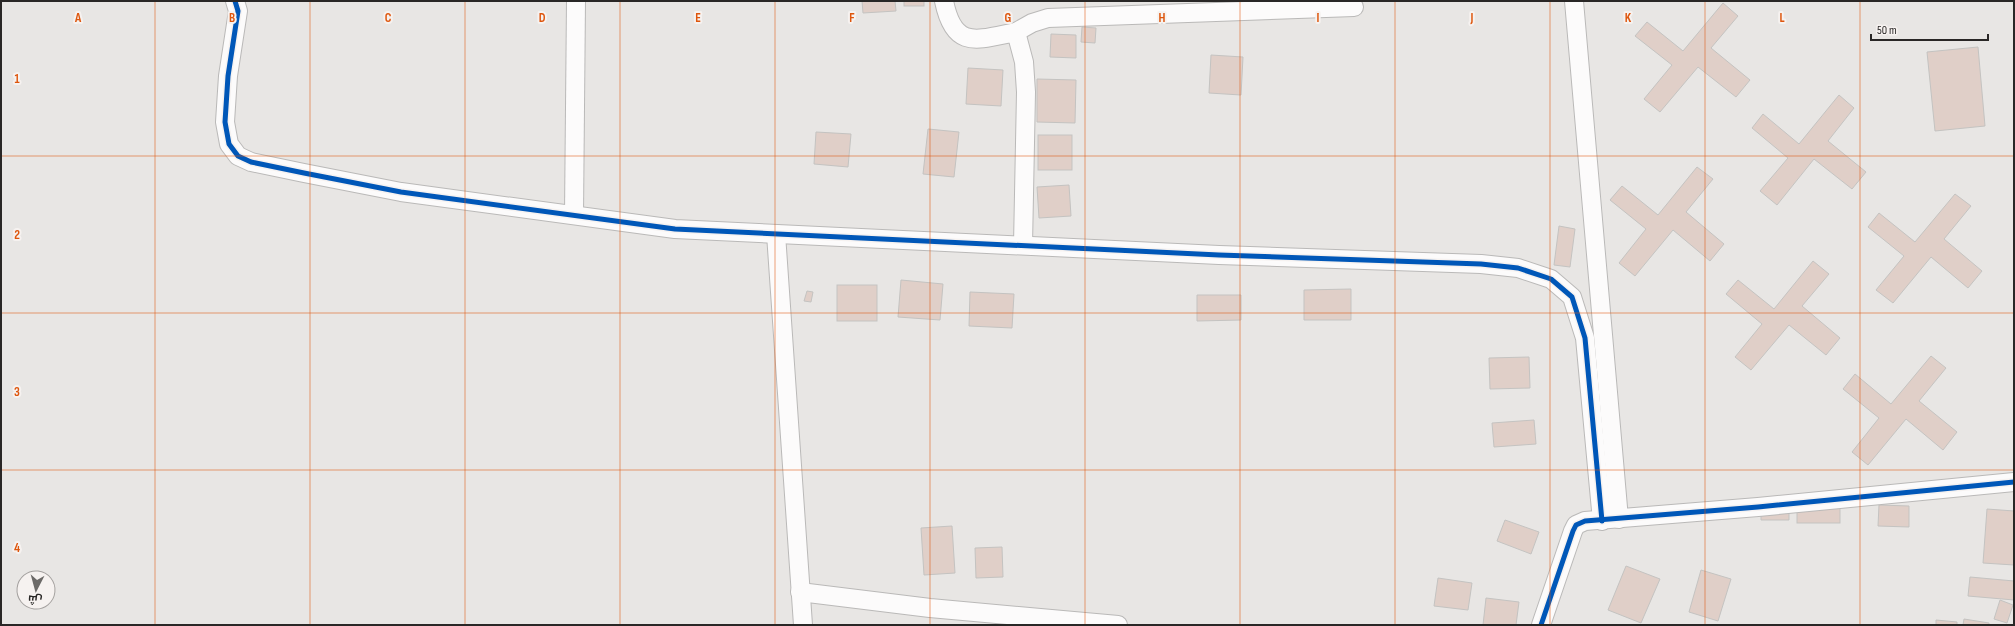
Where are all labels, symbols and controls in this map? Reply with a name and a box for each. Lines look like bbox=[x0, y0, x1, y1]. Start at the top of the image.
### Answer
text: A bbox=[74, 10, 82, 26]
text: B bbox=[229, 10, 235, 26]
text: C bbox=[385, 10, 392, 26]
text: D bbox=[539, 10, 546, 26]
text: E bbox=[695, 10, 701, 26]
text: F bbox=[849, 10, 855, 26]
text: G bbox=[1005, 10, 1012, 26]
text: H bbox=[1159, 10, 1166, 26]
text: I bbox=[1317, 10, 1320, 26]
text: J bbox=[1470, 10, 1474, 26]
text: K bbox=[1625, 10, 1632, 26]
text: L bbox=[1779, 10, 1785, 26]
scale bar bbox=[1871, 16, 1988, 42]
text: 50 m bbox=[1877, 23, 1897, 38]
text: 1 bbox=[14, 71, 20, 87]
text: 2 bbox=[14, 227, 20, 243]
text: 3 bbox=[14, 384, 20, 400]
text: 4 bbox=[14, 540, 20, 556]
north arrow bbox=[16, 570, 56, 610]
text: ش bbox=[27, 592, 43, 607]

